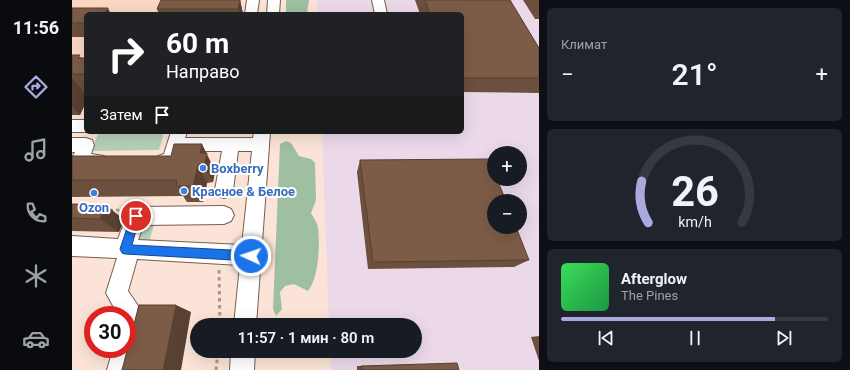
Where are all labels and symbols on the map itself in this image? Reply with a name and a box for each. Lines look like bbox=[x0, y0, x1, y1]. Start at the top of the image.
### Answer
place label: Boxberry bbox=[211, 161, 264, 176]
marker: Boxberry bbox=[198, 163, 208, 173]
place label: Красное & Белое bbox=[192, 184, 295, 199]
marker: Красное & Белое bbox=[179, 186, 189, 196]
marker: Ozon bbox=[89, 188, 99, 198]
pin bbox=[119, 199, 153, 233]
place label: Ozon bbox=[79, 200, 109, 215]
position arrow bbox=[230, 235, 272, 277]
speed limit sign: 30 bbox=[84, 306, 136, 358]

